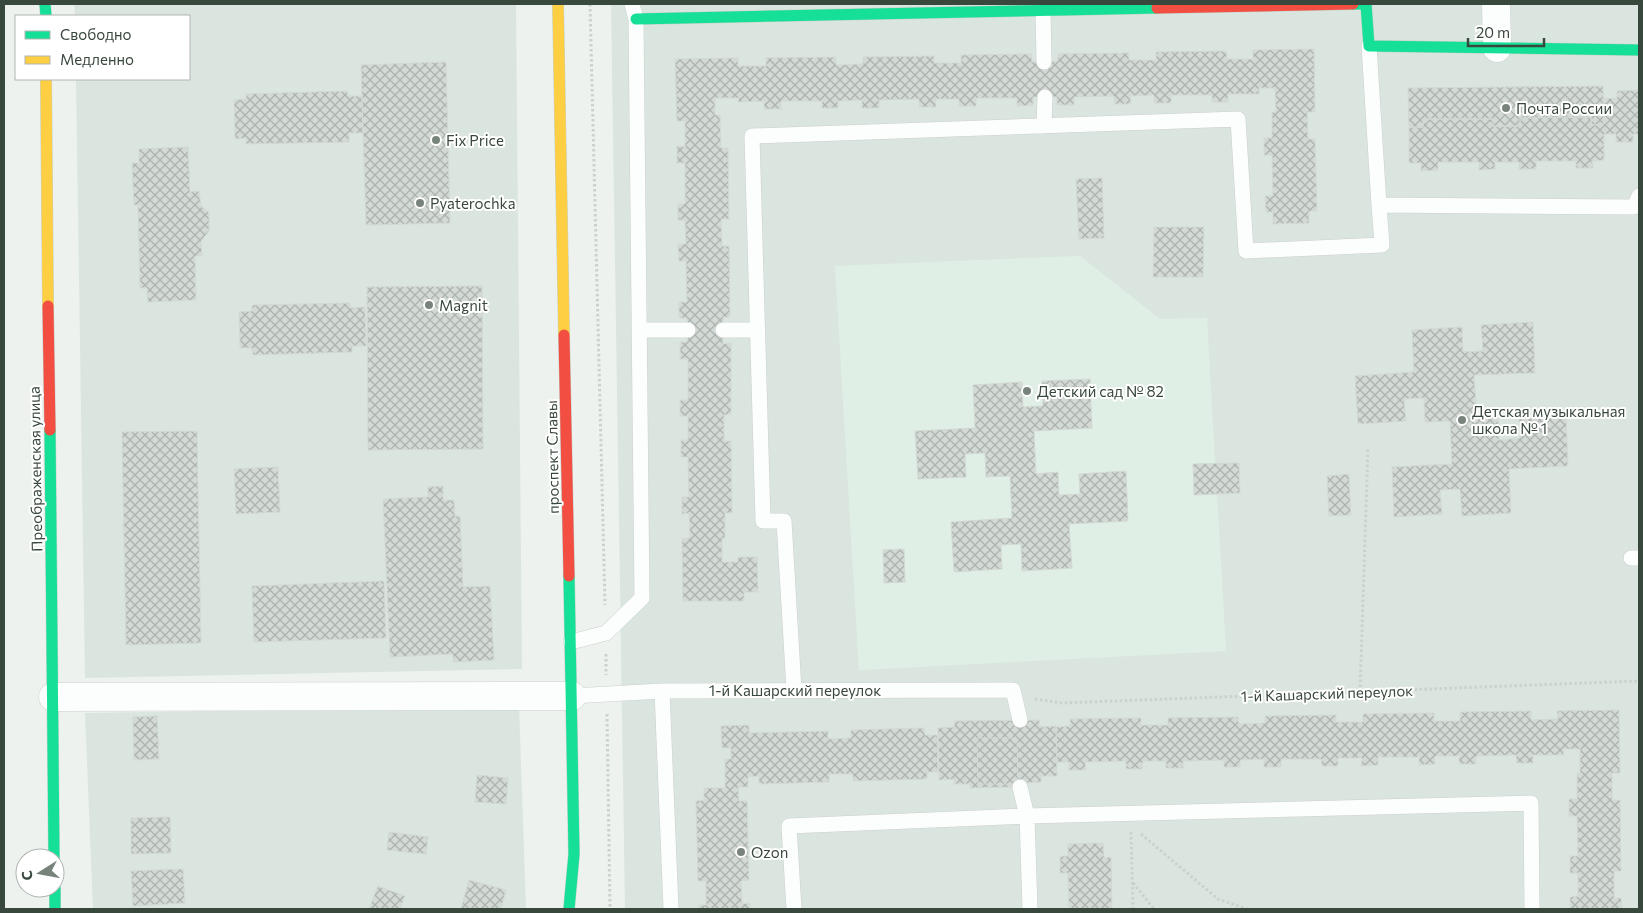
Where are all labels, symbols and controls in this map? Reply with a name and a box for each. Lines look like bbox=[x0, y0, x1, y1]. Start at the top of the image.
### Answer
legend bbox=[15, 15, 190, 80]
scale bar bbox=[1468, 15, 1544, 47]
text: 20 m bbox=[1476, 23, 1510, 41]
text: Свободно bbox=[60, 25, 131, 43]
text: Медленно bbox=[60, 50, 134, 68]
place label: Почта России bbox=[1516, 99, 1612, 117]
marker: Почта России bbox=[1500, 102, 1512, 114]
place label: Fix Price bbox=[446, 131, 504, 149]
marker: Fix Price bbox=[430, 134, 442, 146]
place label: Pyaterochka bbox=[430, 194, 516, 212]
marker: Pyaterochka bbox=[414, 197, 426, 209]
place label: Magnit bbox=[439, 296, 488, 314]
marker: Magnit bbox=[423, 299, 435, 311]
place label: Детский сад № 82 bbox=[1037, 382, 1164, 400]
marker: Детский сад № 82 bbox=[1021, 385, 1033, 397]
street label: Преображенская улица bbox=[25, 386, 45, 552]
street label: проспект Славы bbox=[542, 400, 562, 514]
place label: Детская музыкальная школа № 1 bbox=[1472, 402, 1625, 437]
marker: Детская музыкальная школа № 1 bbox=[1456, 414, 1468, 426]
street label: 1-й Кашарский переулок bbox=[709, 681, 881, 699]
street label: 1-й Кашарский переулок bbox=[1241, 681, 1413, 705]
place label: Ozon bbox=[751, 843, 788, 861]
marker: Ozon bbox=[735, 846, 747, 858]
north arrow bbox=[15, 848, 65, 898]
text: С bbox=[17, 869, 36, 882]

